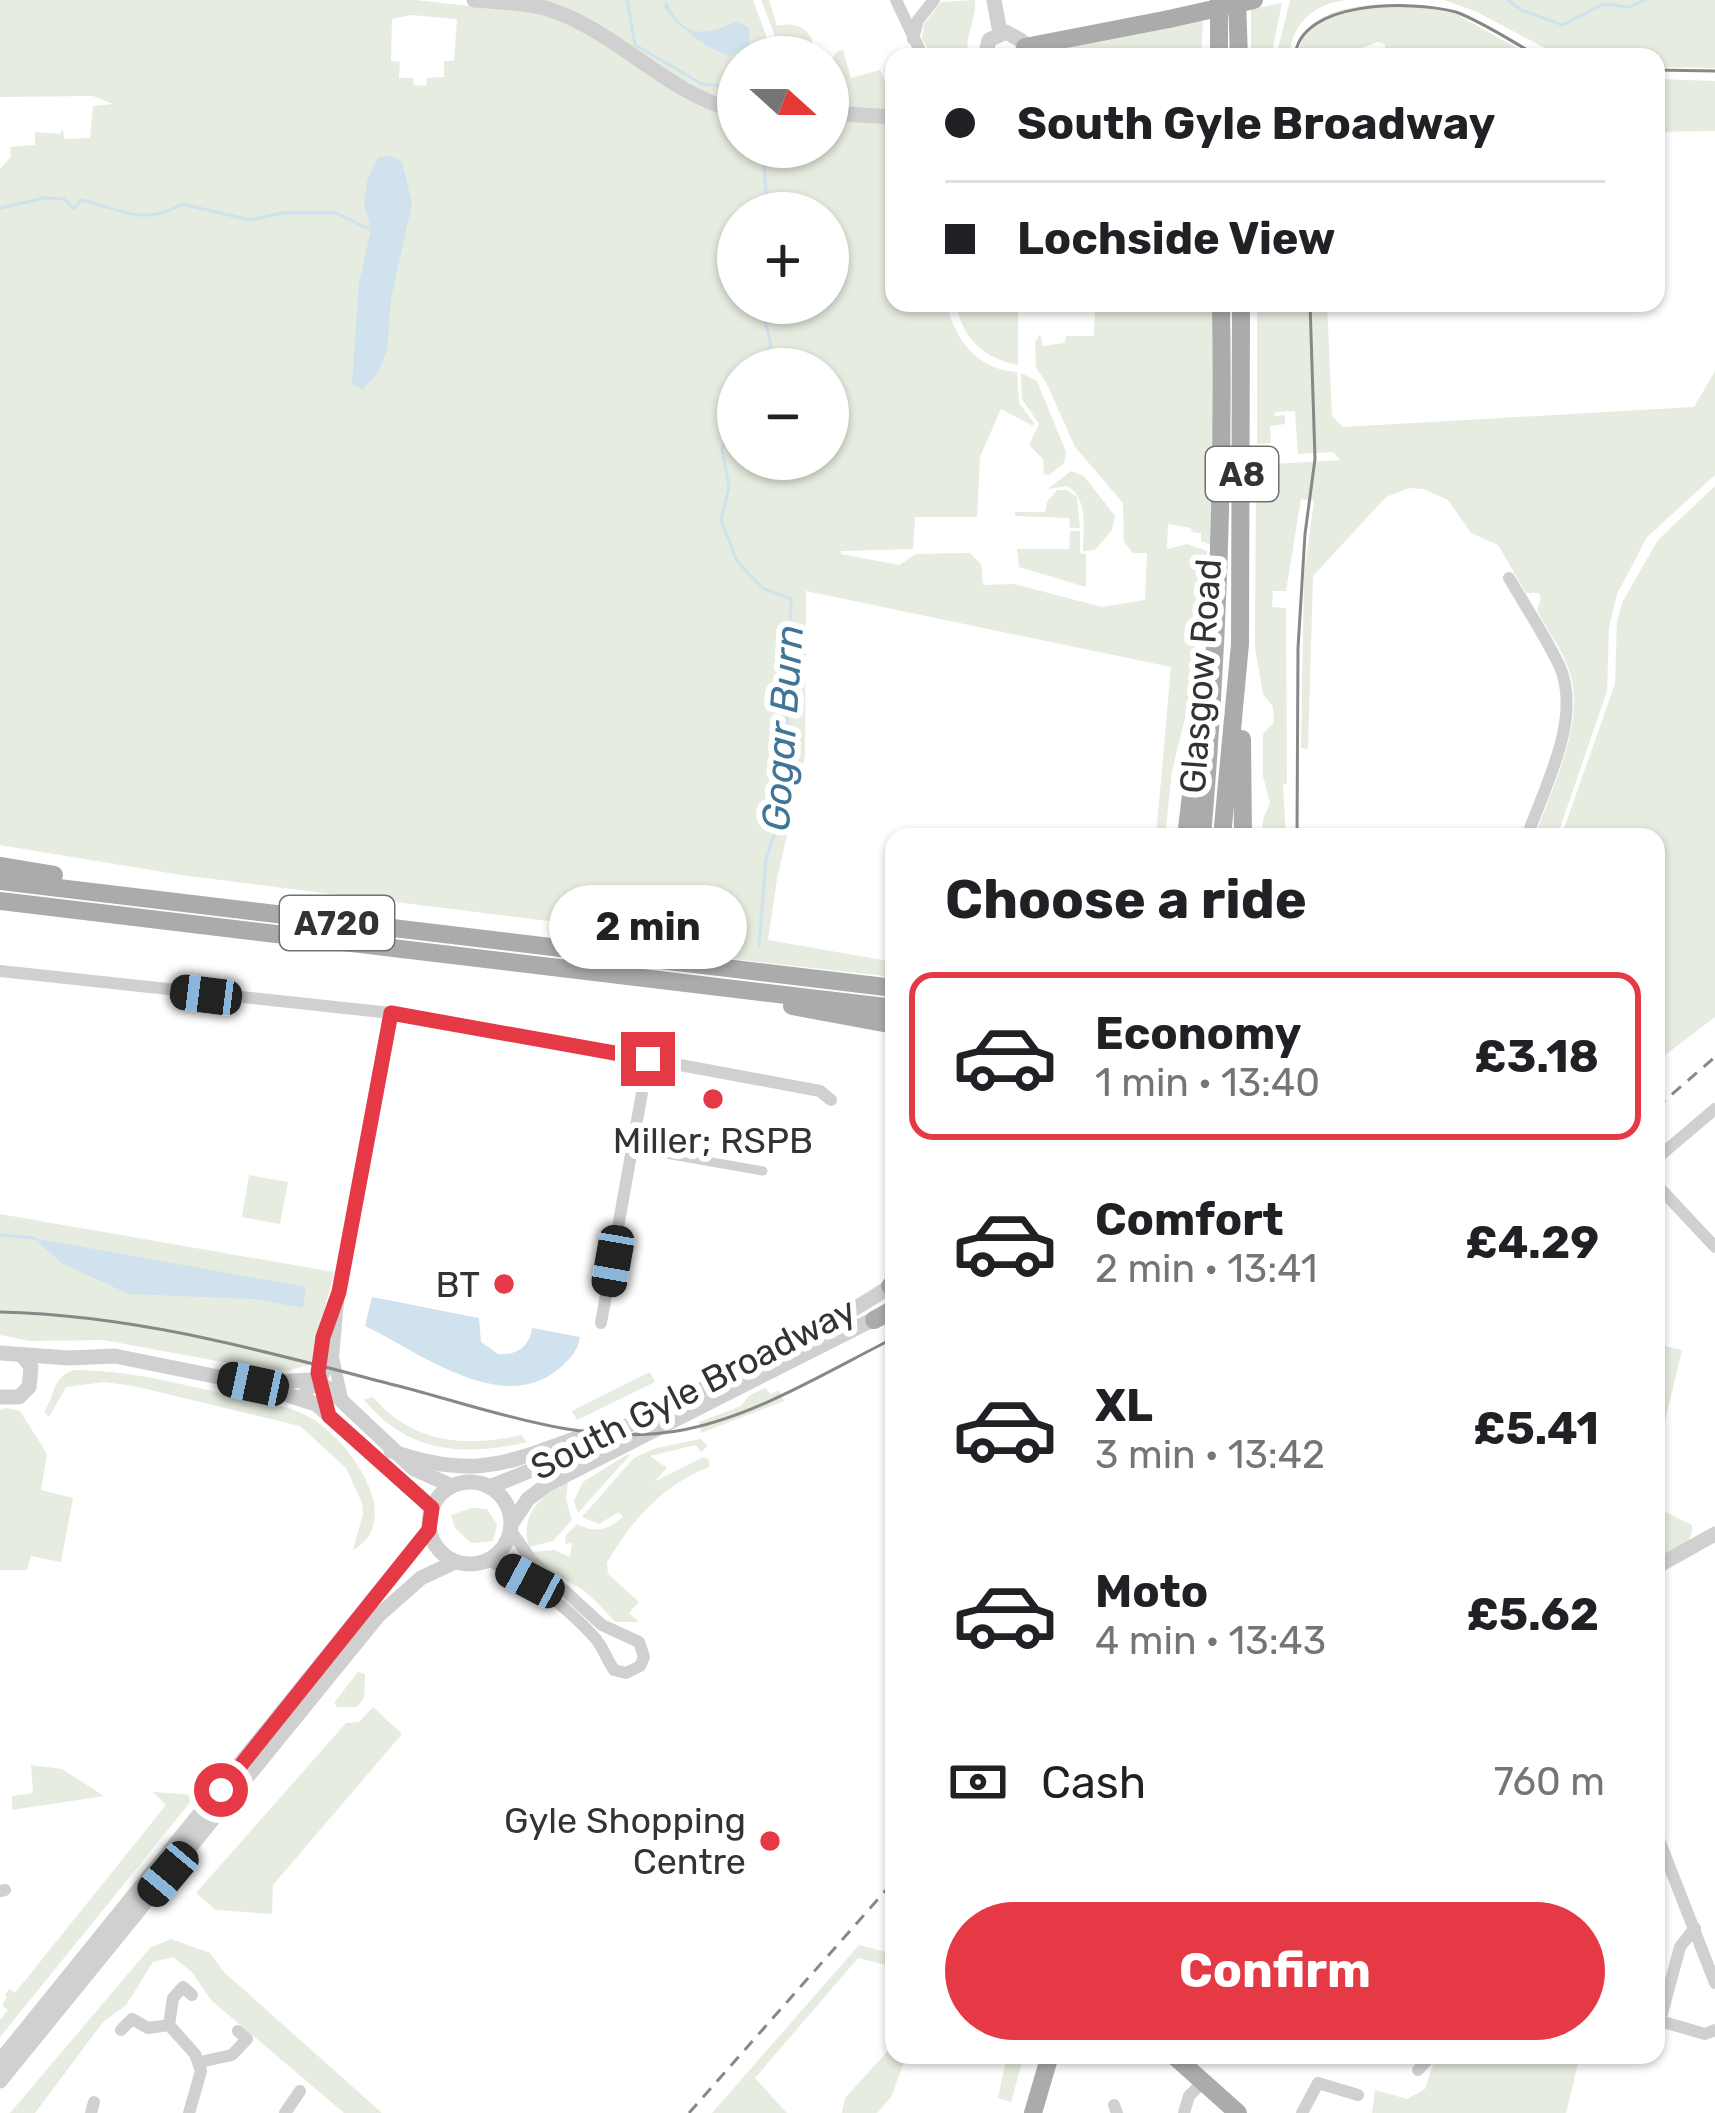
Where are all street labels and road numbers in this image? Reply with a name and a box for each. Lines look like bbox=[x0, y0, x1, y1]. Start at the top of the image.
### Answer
road number: A8 bbox=[1206, 447, 1278, 501]
street label: Glasgow Road bbox=[1171, 557, 1230, 795]
road number: A720 bbox=[280, 896, 394, 950]
street label: South Gyle Broadway bbox=[524, 1288, 863, 1489]

